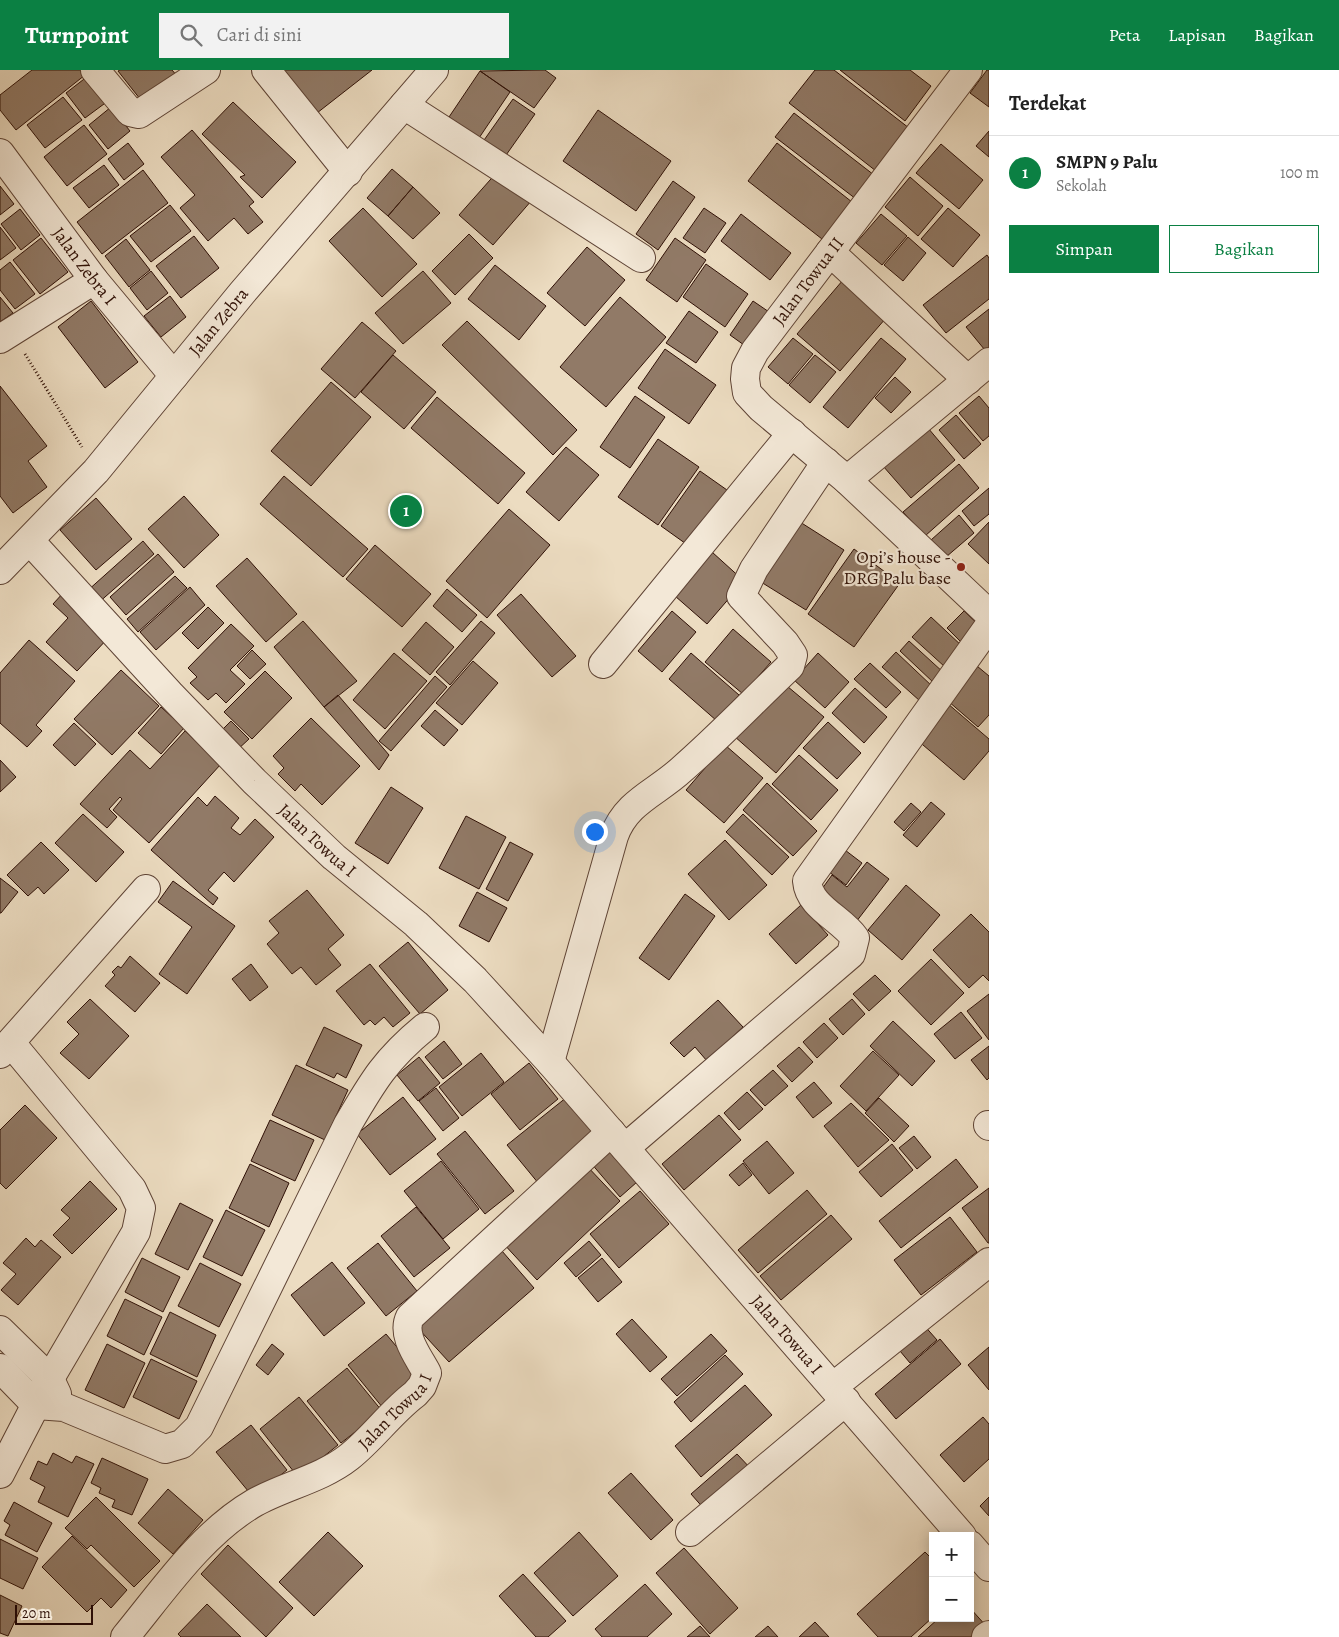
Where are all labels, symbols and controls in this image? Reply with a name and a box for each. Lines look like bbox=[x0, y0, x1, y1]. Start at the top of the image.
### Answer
search box bbox=[159, 13, 509, 58]
text: Turnpoint bbox=[25, 19, 129, 51]
icon: search bbox=[177, 21, 205, 49]
text: Cari di sini bbox=[217, 22, 302, 48]
text: Peta bbox=[1109, 23, 1140, 47]
text: Lapisan bbox=[1168, 23, 1226, 47]
text: Bagikan bbox=[1254, 23, 1314, 47]
text: Terdekat bbox=[1009, 89, 1087, 117]
text: SMPN 9 Palu bbox=[1056, 149, 1158, 175]
text: 1 bbox=[1022, 162, 1028, 184]
text: 100 m bbox=[1280, 162, 1319, 184]
text: Sekolah bbox=[1056, 175, 1107, 197]
street label: Jalan Zebra I bbox=[47, 222, 122, 310]
button: Simpan bbox=[1009, 225, 1159, 273]
button: Bagikan bbox=[1169, 225, 1319, 273]
street label: Jalan Towua II bbox=[767, 232, 849, 330]
street label: Jalan Zebra bbox=[183, 282, 254, 361]
pin: 1 bbox=[390, 492, 422, 530]
place label: Opi’s house - DRG Palu base bbox=[843, 545, 951, 590]
marker: Opi’s house - DRG Palu base bbox=[955, 561, 967, 573]
street label: Jalan Towua I bbox=[273, 798, 361, 882]
your location bbox=[582, 819, 608, 845]
street label: Jalan Towua I bbox=[745, 1289, 828, 1379]
street label: Jalan Towua I bbox=[353, 1370, 438, 1455]
map controls bbox=[929, 1532, 974, 1622]
button: + bbox=[929, 1532, 974, 1577]
button: − bbox=[929, 1577, 974, 1622]
scale bar bbox=[15, 1602, 92, 1625]
text: 20 m bbox=[22, 1604, 51, 1623]

